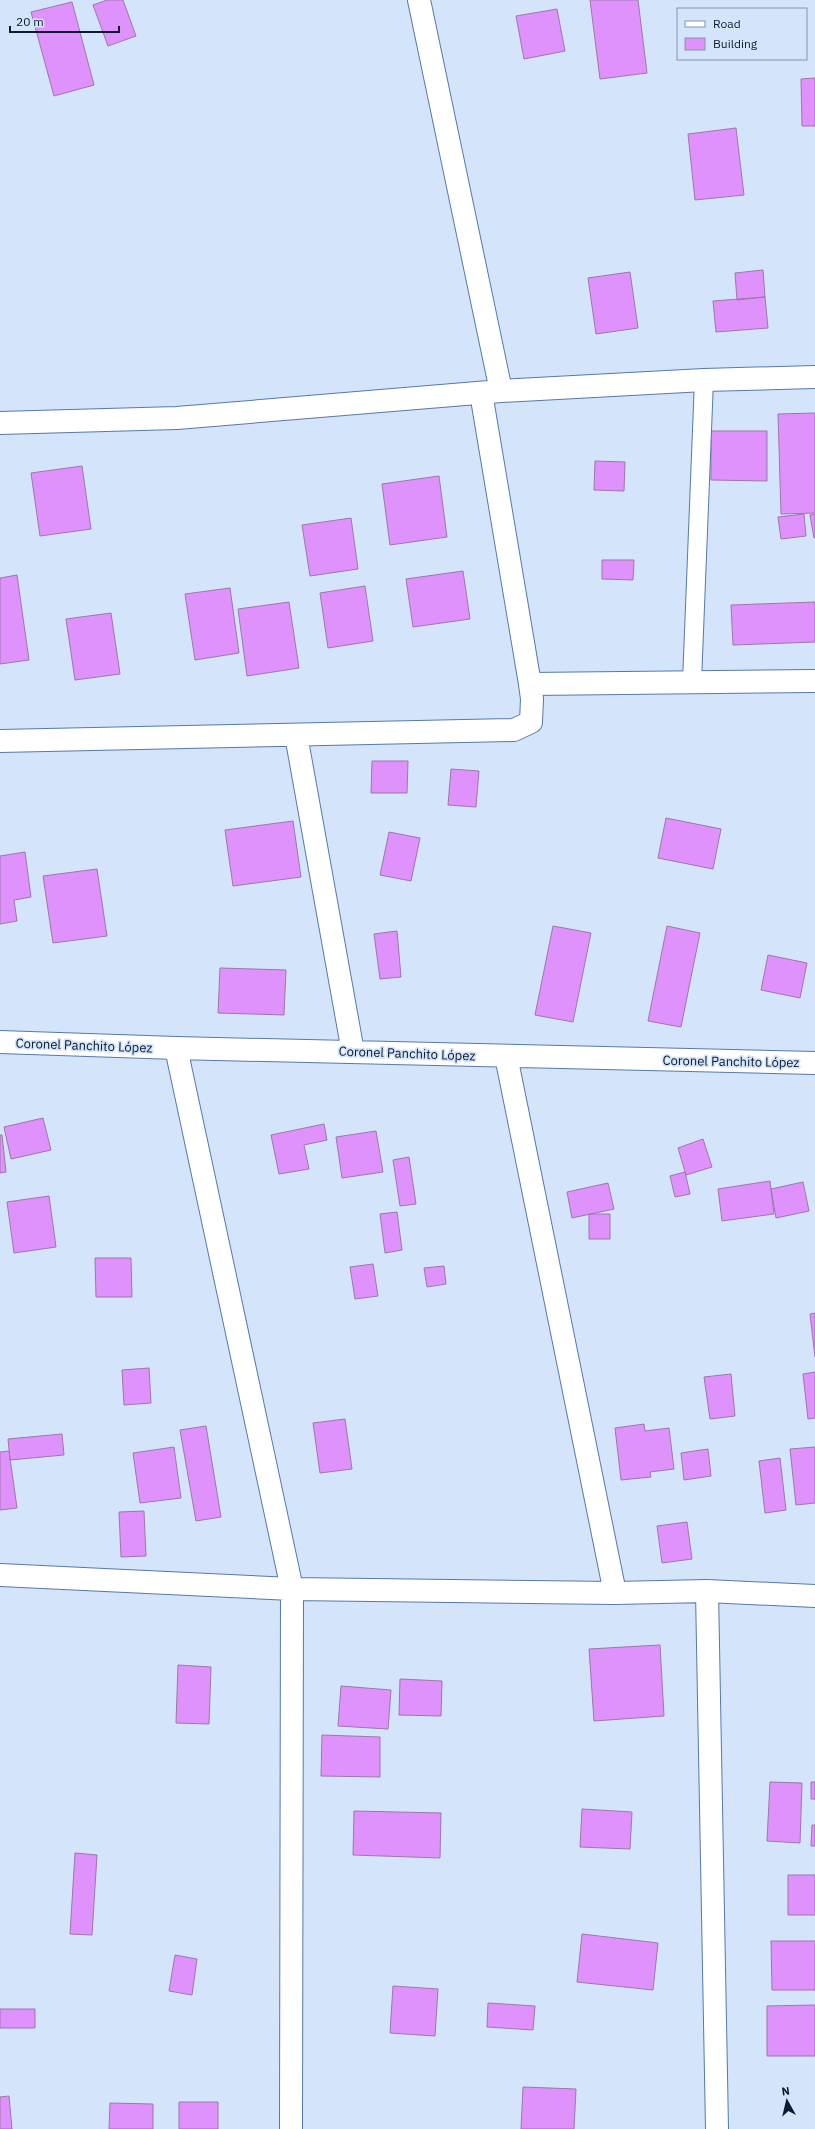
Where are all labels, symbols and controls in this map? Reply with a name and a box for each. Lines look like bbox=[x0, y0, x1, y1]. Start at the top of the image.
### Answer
scale bar bbox=[10, 8, 119, 34]
legend bbox=[677, 8, 807, 60]
text: 20 m bbox=[16, 14, 44, 29]
text: Road bbox=[713, 16, 741, 31]
text: Building bbox=[713, 36, 758, 51]
street label: Coronel Panchito López bbox=[15, 1035, 153, 1056]
street label: Coronel Panchito López bbox=[338, 1043, 476, 1064]
street label: Coronel Panchito López bbox=[662, 1052, 800, 1071]
north arrow bbox=[767, 2081, 807, 2121]
text: N bbox=[781, 2084, 791, 2099]

